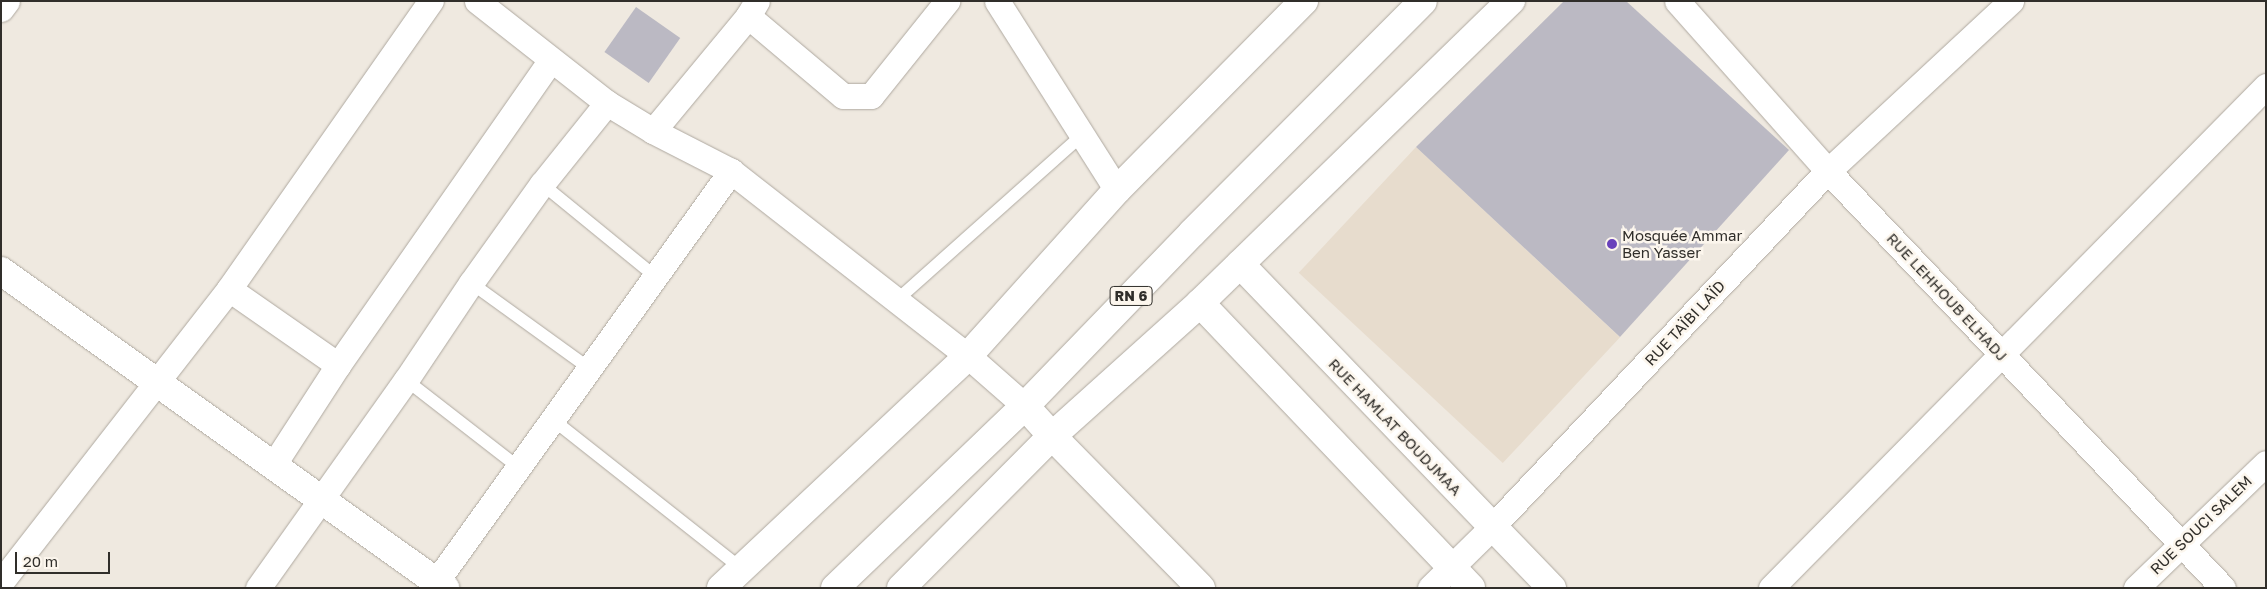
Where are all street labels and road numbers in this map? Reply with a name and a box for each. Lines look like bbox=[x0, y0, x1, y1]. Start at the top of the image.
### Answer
street label: RUE LEHHOUB ELHADJ bbox=[1883, 229, 2011, 365]
street label: RUE TAÏBI LAÏD bbox=[1641, 277, 1729, 369]
road number: RN 6 bbox=[1108, 284, 1154, 308]
street label: RUE HAMLAT BOUDJMAA bbox=[1325, 355, 1465, 499]
street label: RUE SOUCI SALEM bbox=[2146, 472, 2256, 578]

